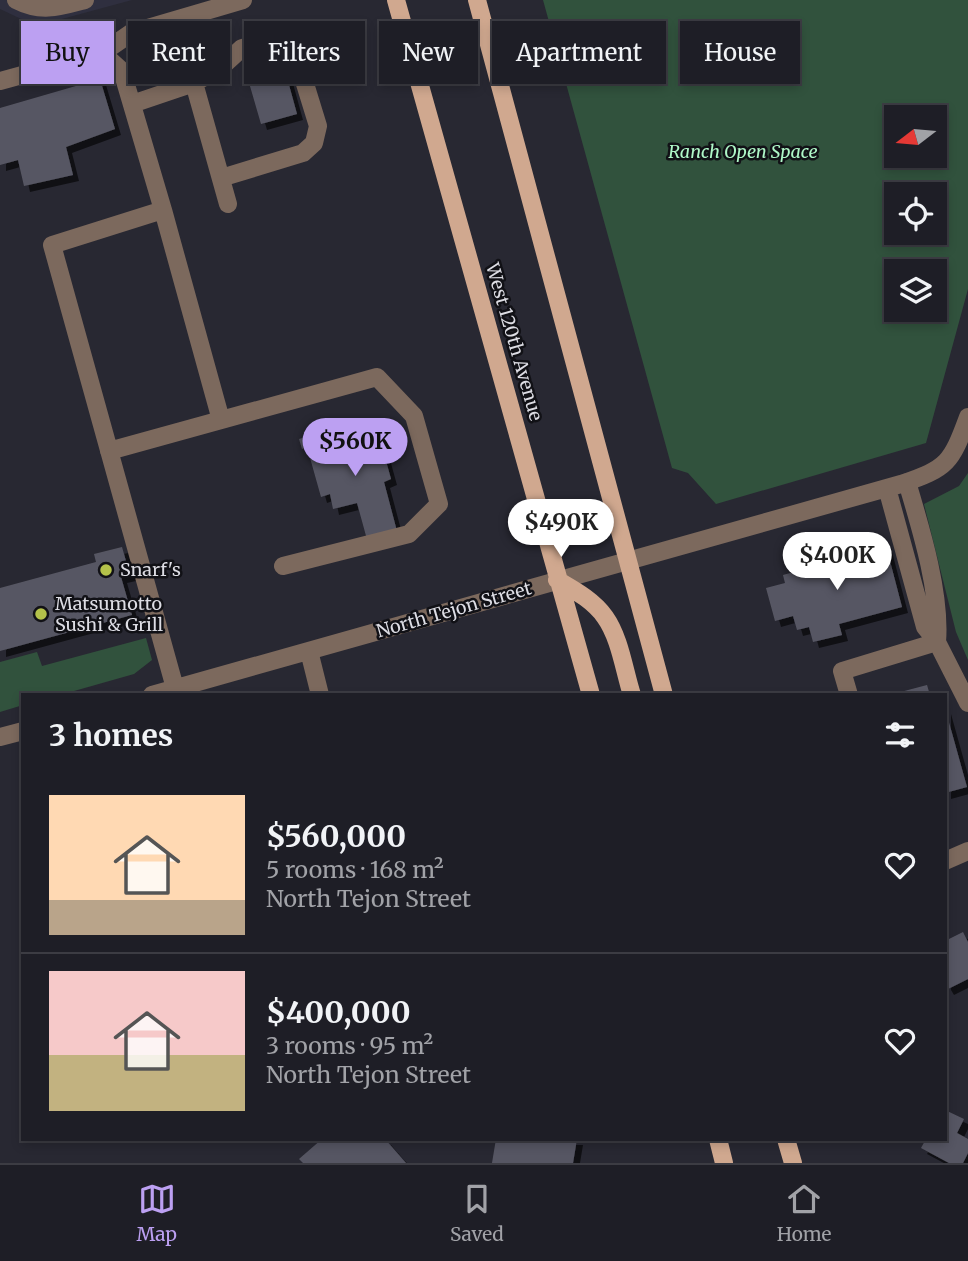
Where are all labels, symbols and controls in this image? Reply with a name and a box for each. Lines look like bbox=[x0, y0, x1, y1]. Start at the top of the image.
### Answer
chip: Buy bbox=[21, 21, 114, 84]
chip: Rent bbox=[128, 21, 230, 84]
chip: Filters bbox=[244, 21, 365, 84]
chip: New bbox=[379, 21, 478, 84]
chip: Apartment bbox=[492, 21, 666, 84]
chip: House bbox=[680, 21, 800, 84]
north arrow bbox=[884, 105, 947, 168]
map controls bbox=[884, 105, 947, 322]
park label: Ranch Open Space bbox=[668, 140, 818, 163]
button: locate bbox=[884, 182, 947, 245]
street label: West 120th Avenue bbox=[481, 259, 548, 423]
button: layers bbox=[884, 259, 947, 322]
pin: $560K bbox=[306, 419, 404, 478]
text: $560K bbox=[319, 426, 391, 455]
pin: $490K bbox=[512, 500, 610, 559]
text: $490K bbox=[524, 507, 598, 536]
pin: $400K bbox=[788, 532, 886, 592]
text: $400K bbox=[799, 540, 875, 569]
place label: Snarf's bbox=[120, 558, 181, 581]
marker: Snarf's bbox=[98, 562, 114, 578]
street label: North Tejon Street bbox=[374, 576, 534, 643]
place label: Matsumotto Sushi & Grill bbox=[55, 592, 163, 636]
marker: Matsumotto Sushi & Grill bbox=[33, 606, 49, 622]
text: 3 homes bbox=[49, 716, 173, 754]
icon: filters bbox=[881, 716, 919, 754]
text: $560,000 bbox=[266, 817, 406, 855]
icon: home bbox=[105, 823, 189, 907]
icon: heart bbox=[881, 846, 919, 884]
text: 5 rooms · 168 m² bbox=[266, 855, 444, 884]
text: North Tejon Street bbox=[266, 884, 471, 913]
text: $400,000 bbox=[266, 993, 411, 1031]
icon: home bbox=[105, 999, 189, 1083]
icon: heart bbox=[881, 1022, 919, 1060]
text: 3 rooms · 95 m² bbox=[266, 1031, 433, 1060]
text: North Tejon Street bbox=[266, 1060, 471, 1089]
tab: Map bbox=[136, 1180, 177, 1246]
tab: Saved bbox=[450, 1180, 504, 1246]
tab: Home bbox=[777, 1180, 832, 1246]

